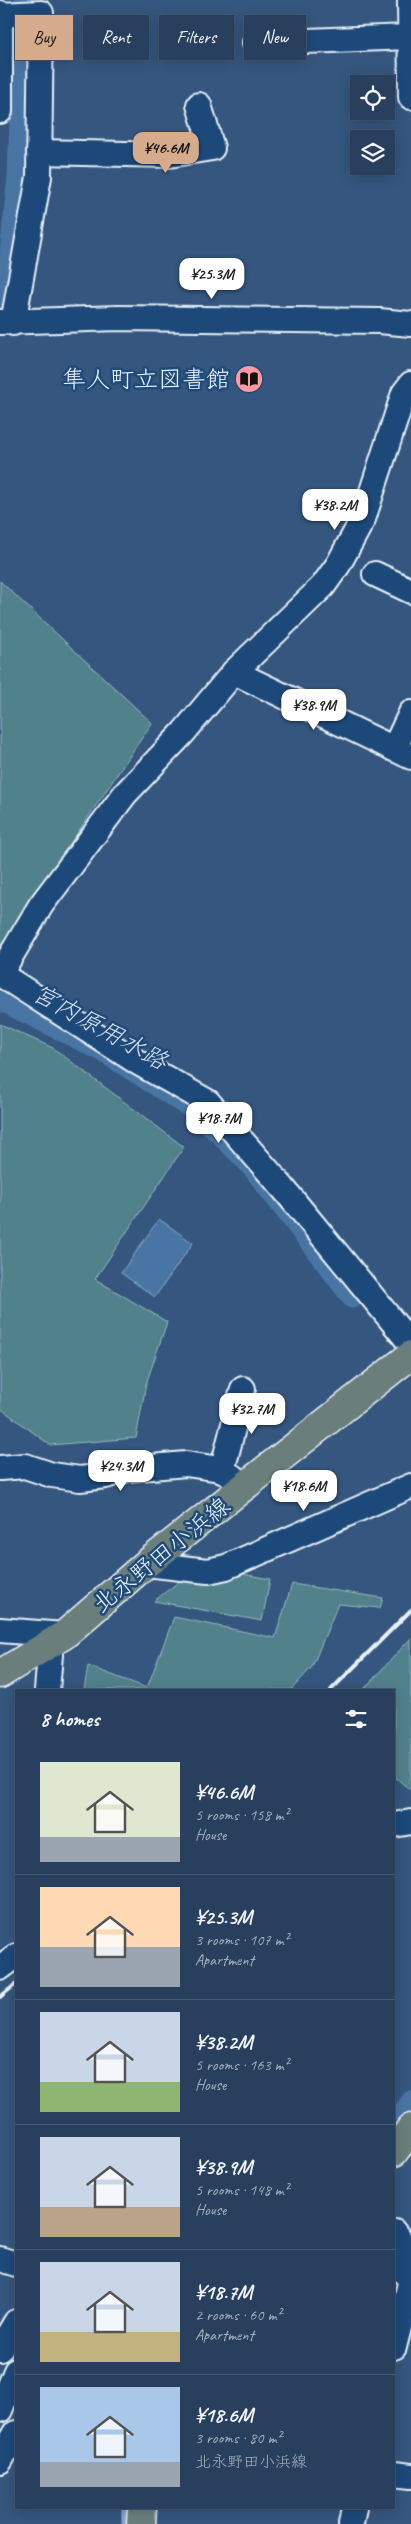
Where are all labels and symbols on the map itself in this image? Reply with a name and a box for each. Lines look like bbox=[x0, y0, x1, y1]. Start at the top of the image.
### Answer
pin: ¥46.6M bbox=[125, 132, 207, 174]
pin: ¥25.3M bbox=[171, 258, 253, 300]
place label: 隼人町立図書館 bbox=[62, 364, 230, 394]
library icon: 隼人町立図書館 bbox=[234, 364, 264, 394]
pin: ¥38.2M bbox=[294, 488, 376, 531]
pin: ¥38.9M bbox=[273, 688, 355, 731]
water label: 宮内原用水路 bbox=[27, 977, 175, 1078]
pin: ¥18.7M bbox=[178, 1102, 260, 1144]
pin: ¥32.7M bbox=[211, 1392, 293, 1435]
pin: ¥24.3M bbox=[80, 1450, 162, 1492]
pin: ¥18.6M bbox=[263, 1470, 345, 1512]
street label: 北永野田小浜線 bbox=[86, 1490, 236, 1620]

